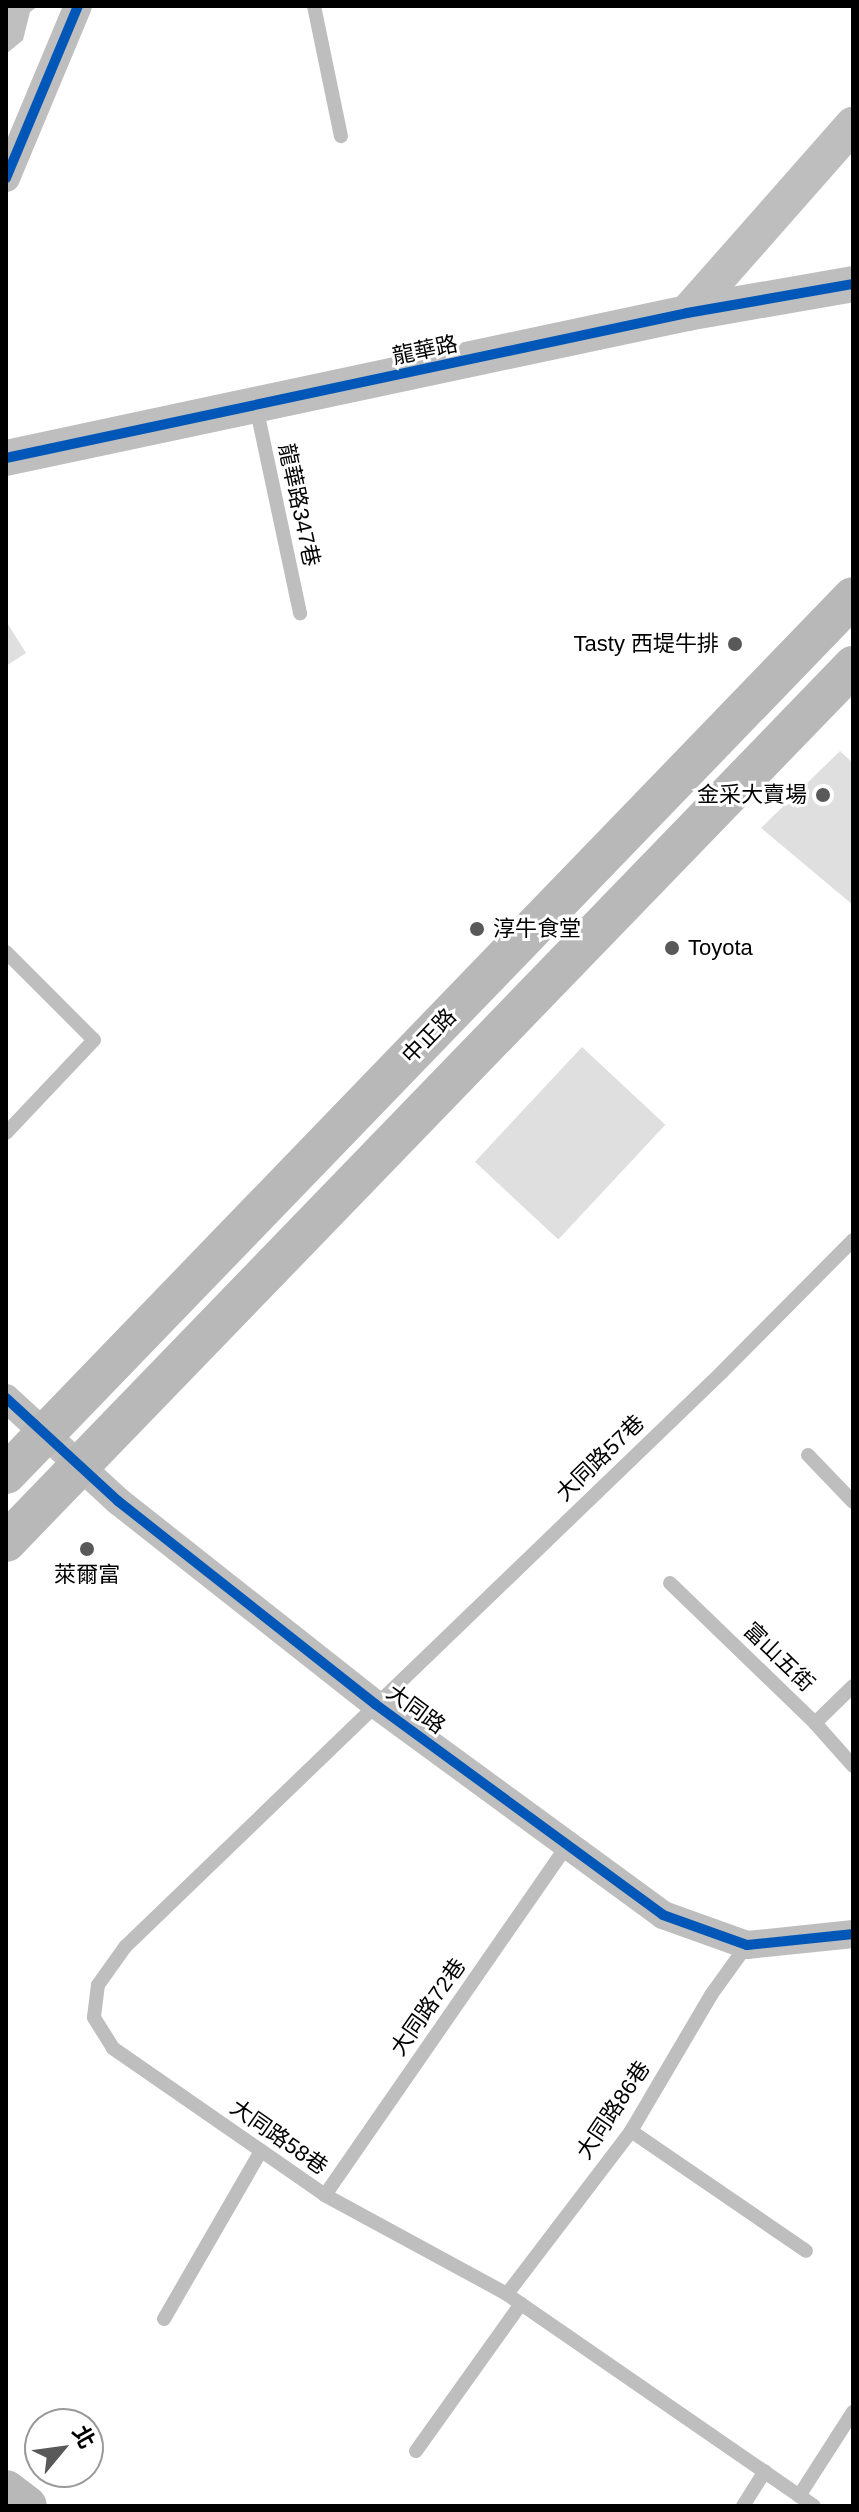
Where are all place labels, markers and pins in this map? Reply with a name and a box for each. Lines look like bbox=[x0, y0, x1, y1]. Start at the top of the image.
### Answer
place label: Tasty 西堤牛排 bbox=[574, 631, 719, 657]
marker: Tasty 西堤牛排 bbox=[726, 635, 744, 653]
place label: 金采大賣場 bbox=[697, 782, 807, 808]
marker: 金采大賣場 bbox=[814, 786, 832, 804]
place label: 淳牛食堂 bbox=[493, 916, 581, 942]
marker: 淳牛食堂 bbox=[468, 920, 486, 938]
place label: Toyota bbox=[688, 935, 753, 961]
marker: Toyota bbox=[663, 939, 681, 957]
marker: 萊爾富 bbox=[78, 1540, 96, 1558]
place label: 萊爾富 bbox=[54, 1562, 120, 1588]

